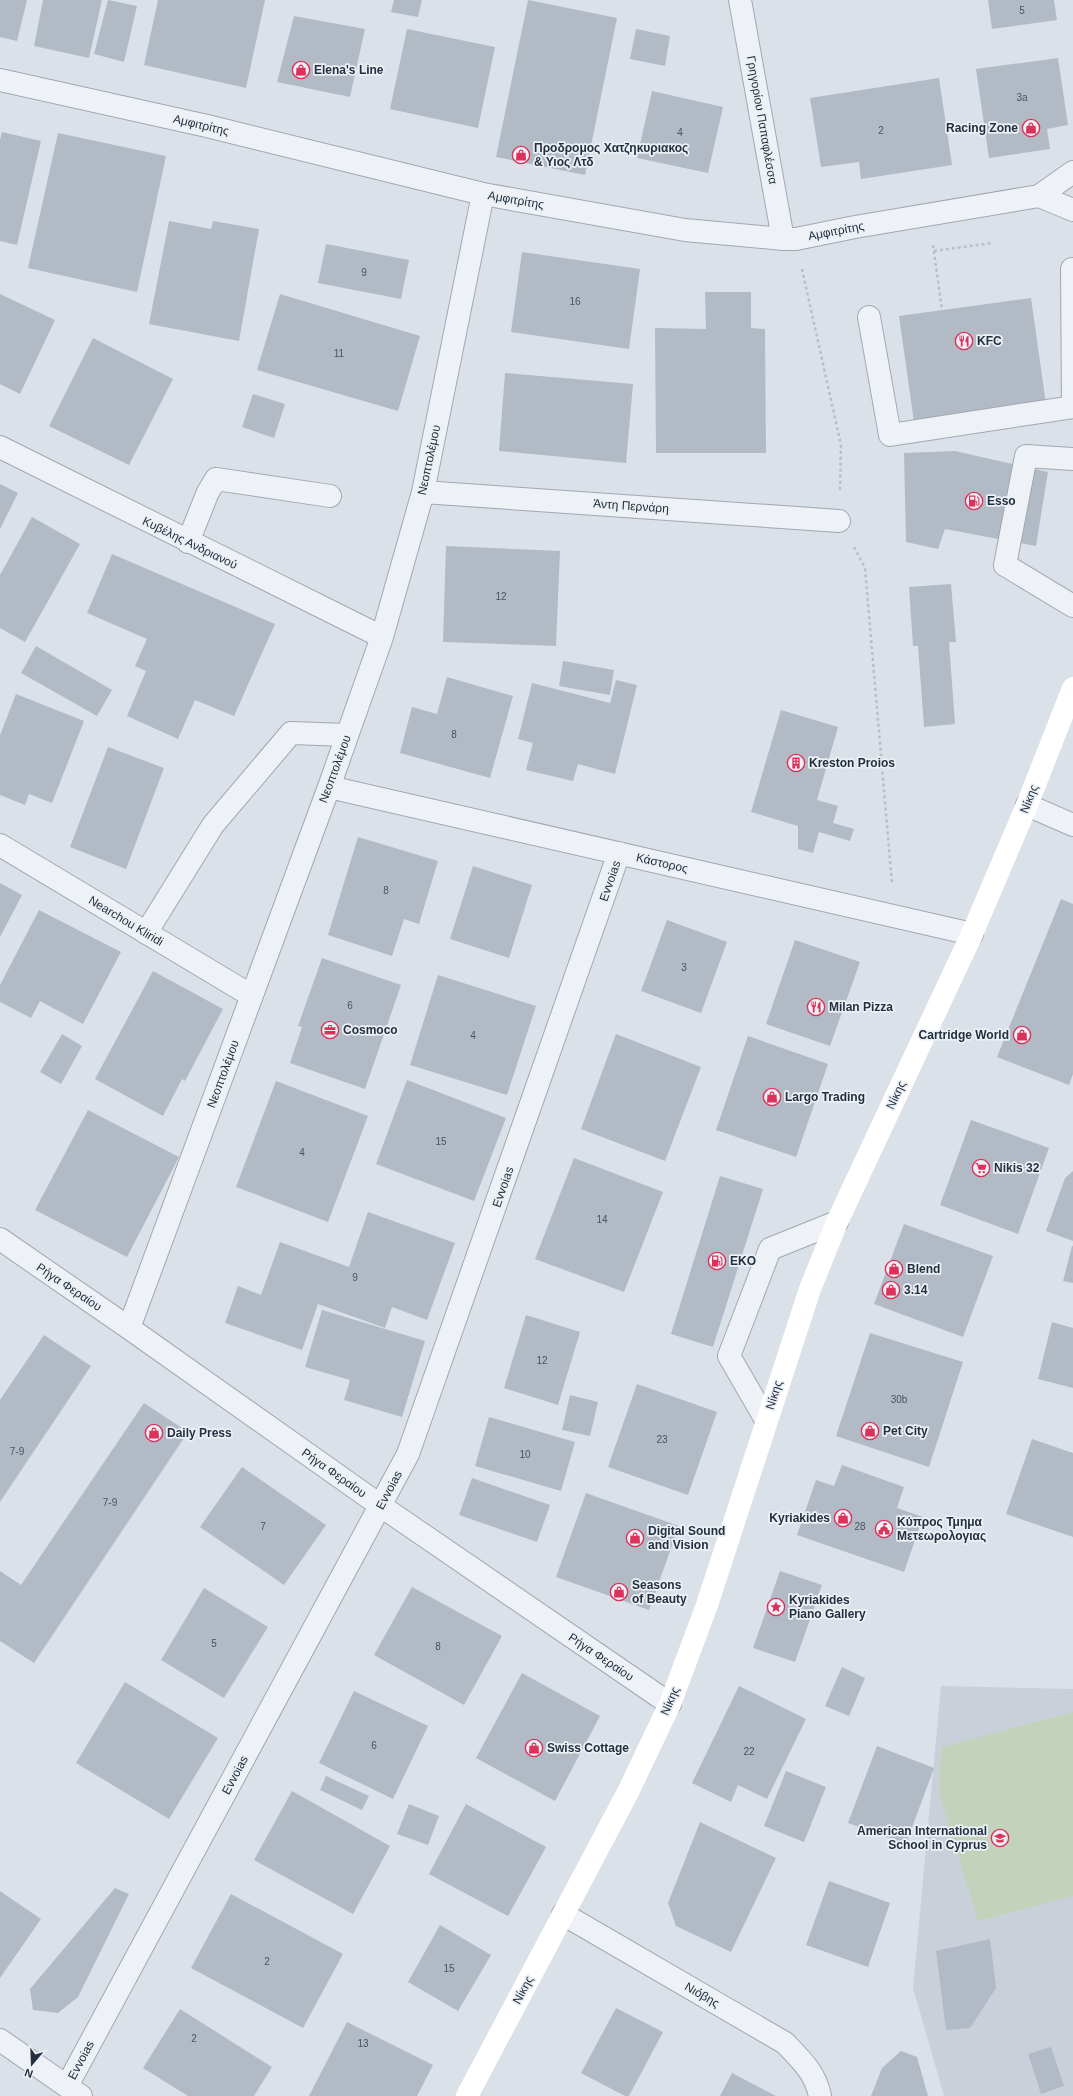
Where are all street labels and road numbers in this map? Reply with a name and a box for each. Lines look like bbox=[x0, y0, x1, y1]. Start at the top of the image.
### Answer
street label: Γρηγορίου Παπαφλέσσα bbox=[744, 55, 780, 185]
street label: Αμφιτρίτης bbox=[172, 112, 230, 138]
street label: Αμφιτρίτης bbox=[487, 188, 545, 212]
street label: Αμφιτρίτης bbox=[807, 219, 865, 243]
street label: Νεοπτολέμου bbox=[415, 424, 443, 496]
street label: Άντη Περνάρη bbox=[593, 496, 669, 516]
street label: Κυβέλης Ανδριανού bbox=[140, 514, 240, 572]
street label: Νεοπτολέμου bbox=[316, 733, 354, 805]
street label: Νίκης bbox=[1017, 782, 1041, 815]
street label: Κάστορος bbox=[635, 850, 689, 876]
street label: Evvoias bbox=[597, 859, 623, 903]
street label: Nearchou Kliridi bbox=[86, 893, 166, 949]
street label: Νεοπτολέμου bbox=[204, 1038, 242, 1110]
street label: Νίκης bbox=[883, 1078, 909, 1111]
street label: Evvoias bbox=[490, 1165, 516, 1209]
street label: Ρήγα Φεραίου bbox=[34, 1260, 104, 1314]
street label: Νίκης bbox=[763, 1378, 785, 1411]
street label: Ρήγα Φεραίου bbox=[299, 1446, 369, 1500]
street label: Evvoias bbox=[373, 1468, 405, 1512]
street label: Ρήγα Φεραίου bbox=[566, 1630, 636, 1684]
street label: Νίκης bbox=[658, 1684, 682, 1717]
street label: Evvoias bbox=[219, 1753, 251, 1797]
street label: Νίκης bbox=[510, 1973, 536, 2006]
street label: Νιόβης bbox=[682, 1980, 722, 2011]
street label: Evvoias bbox=[65, 2038, 97, 2082]

